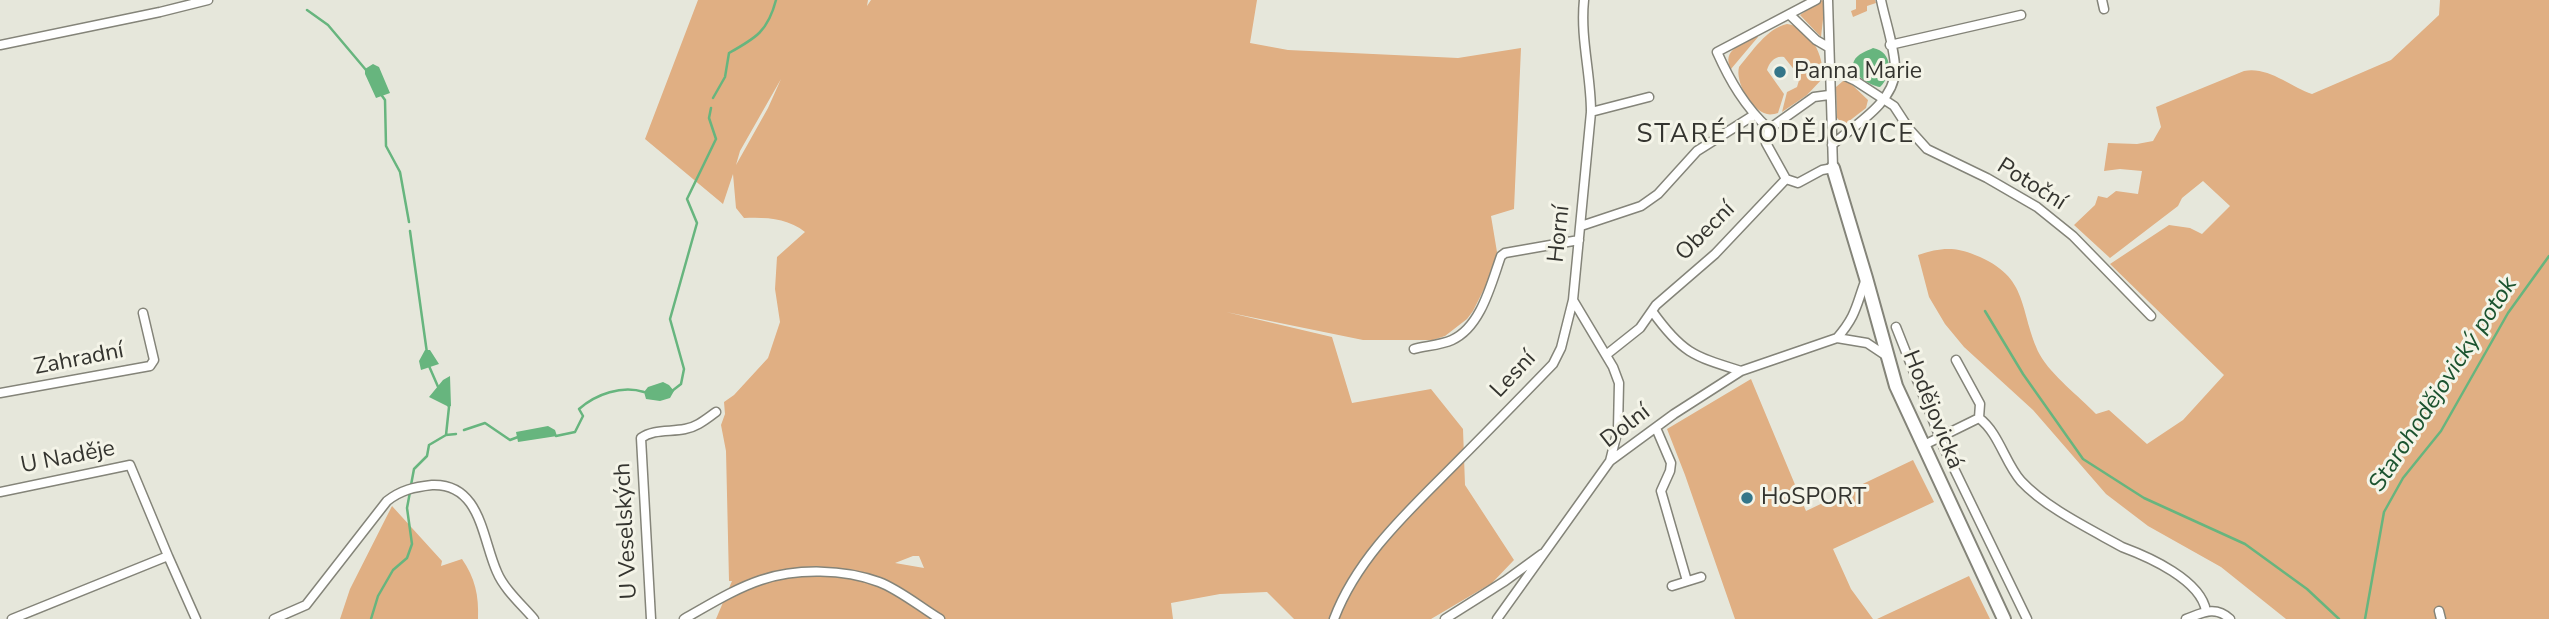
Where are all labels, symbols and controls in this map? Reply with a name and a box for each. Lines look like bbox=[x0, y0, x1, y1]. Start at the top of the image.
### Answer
place label: Panna Marie bbox=[1794, 58, 1922, 86]
marker: Panna Marie bbox=[1772, 64, 1788, 80]
district label: STARÉ HODĚJOVICE bbox=[1639, 120, 1913, 152]
street label: Potoční bbox=[1991, 153, 2071, 217]
street label: Obecní bbox=[1671, 197, 1741, 267]
street label: Horní bbox=[1543, 204, 1577, 264]
water label: Starohodějovický potok bbox=[2364, 272, 2524, 498]
street label: Zahradní bbox=[32, 338, 126, 382]
street label: Lesní bbox=[1485, 346, 1543, 404]
street label: Hodějovická bbox=[1896, 347, 1968, 473]
street label: Dolní bbox=[1596, 399, 1656, 455]
street label: U Naděje bbox=[19, 435, 117, 481]
street label: U Veselských bbox=[610, 462, 644, 600]
place label: HoSPORT bbox=[1761, 484, 1866, 512]
marker: HoSPORT bbox=[1739, 490, 1755, 506]

